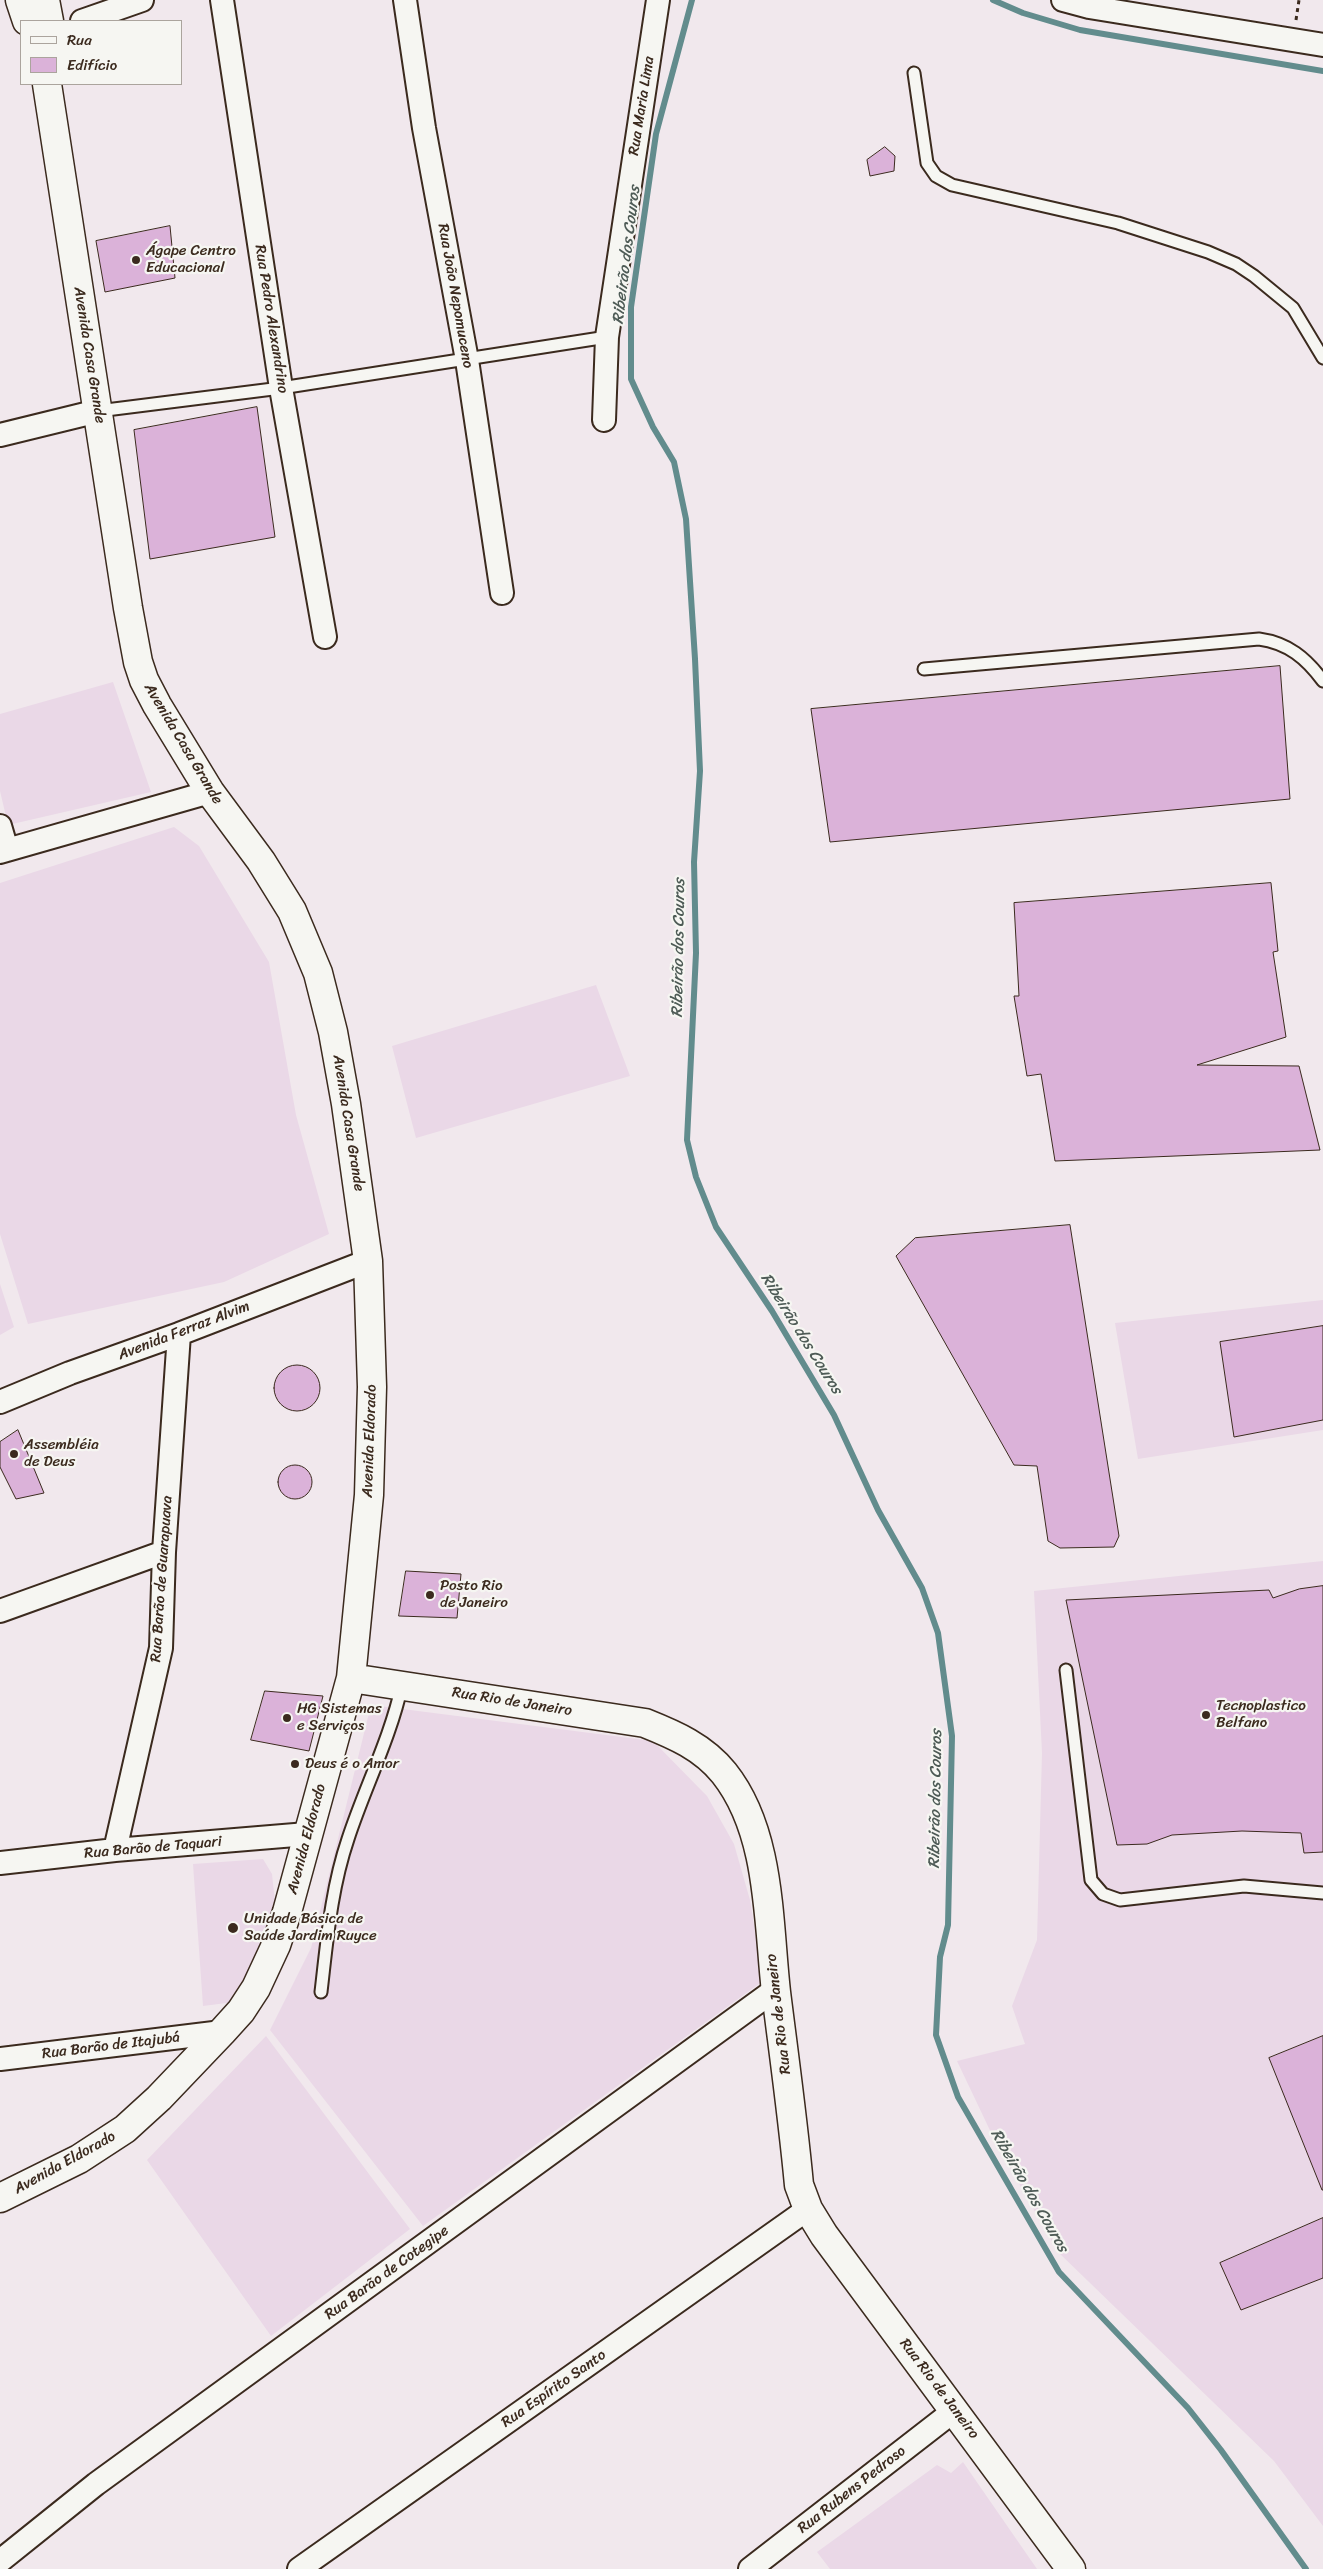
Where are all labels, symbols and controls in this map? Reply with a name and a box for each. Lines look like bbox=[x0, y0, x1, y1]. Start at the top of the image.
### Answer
legend bbox=[20, 20, 182, 85]
text: Rua bbox=[67, 27, 92, 53]
text: Edifício bbox=[67, 52, 117, 78]
street label: Rua Maria Lima bbox=[625, 55, 659, 157]
water label: Ribeirão dos Couros bbox=[609, 185, 645, 325]
street label: Rua João Nepomuceno bbox=[433, 222, 477, 370]
place label: Ágape Centro Educacional bbox=[146, 242, 236, 277]
street label: Rua Pedro Alexandrino bbox=[250, 243, 292, 395]
marker: Ágape Centro Educacional bbox=[130, 254, 142, 266]
street label: Avenida Casa Grande bbox=[69, 285, 109, 425]
street label: Avenida Casa Grande bbox=[140, 680, 226, 808]
water label: Ribeirão dos Couros bbox=[668, 878, 690, 1018]
street label: Avenida Casa Grande bbox=[328, 1053, 368, 1193]
water label: Ribeirão dos Couros bbox=[756, 1270, 846, 1398]
street label: Avenida Ferraz Alvim bbox=[116, 1298, 252, 1364]
street label: Avenida Eldorado bbox=[359, 1384, 381, 1498]
place label: Assembléia de Deus bbox=[24, 1436, 99, 1471]
marker: Assembléia de Deus bbox=[8, 1448, 20, 1460]
street label: Rua Barão de Guarapuava bbox=[147, 1495, 177, 1663]
place label: Posto Rio de Janeiro bbox=[440, 1577, 508, 1612]
marker: Posto Rio de Janeiro bbox=[424, 1589, 436, 1601]
street label: Rua Rio de Janeiro bbox=[451, 1684, 573, 1720]
place label: Tecnoplastico Belfano bbox=[1216, 1697, 1306, 1732]
place label: HG Sistemas e Serviços bbox=[297, 1700, 382, 1735]
marker: Tecnoplastico Belfano bbox=[1200, 1709, 1212, 1721]
marker: HG Sistemas e Serviços bbox=[281, 1712, 293, 1724]
water label: Ribeirão dos Couros bbox=[925, 1729, 947, 1869]
place label: Deus é o Amor bbox=[305, 1755, 399, 1773]
marker: Deus é o Amor bbox=[289, 1758, 301, 1770]
street label: Avenida Eldorado bbox=[284, 1782, 330, 1896]
street label: Rua Barão de Taquari bbox=[83, 1833, 223, 1863]
place label: Unidade Básica de Saúde Jardim Ruyce bbox=[244, 1910, 377, 1945]
marker: Unidade Básica de Saúde Jardim Ruyce bbox=[226, 1921, 240, 1935]
street label: Rua Rio de Janeiro bbox=[763, 1953, 795, 2075]
street label: Rua Barão de Itajubá bbox=[41, 2029, 181, 2063]
water label: Ribeirão dos Couros bbox=[986, 2126, 1072, 2256]
street label: Avenida Eldorado bbox=[11, 2128, 119, 2198]
street label: Rua Barão de Cotegipe bbox=[321, 2222, 453, 2324]
street label: Rua Rio de Janeiro bbox=[895, 2335, 983, 2443]
street label: Rua Espírito Santo bbox=[498, 2346, 610, 2432]
street label: Rua Rubens Pedroso bbox=[795, 2442, 909, 2538]

